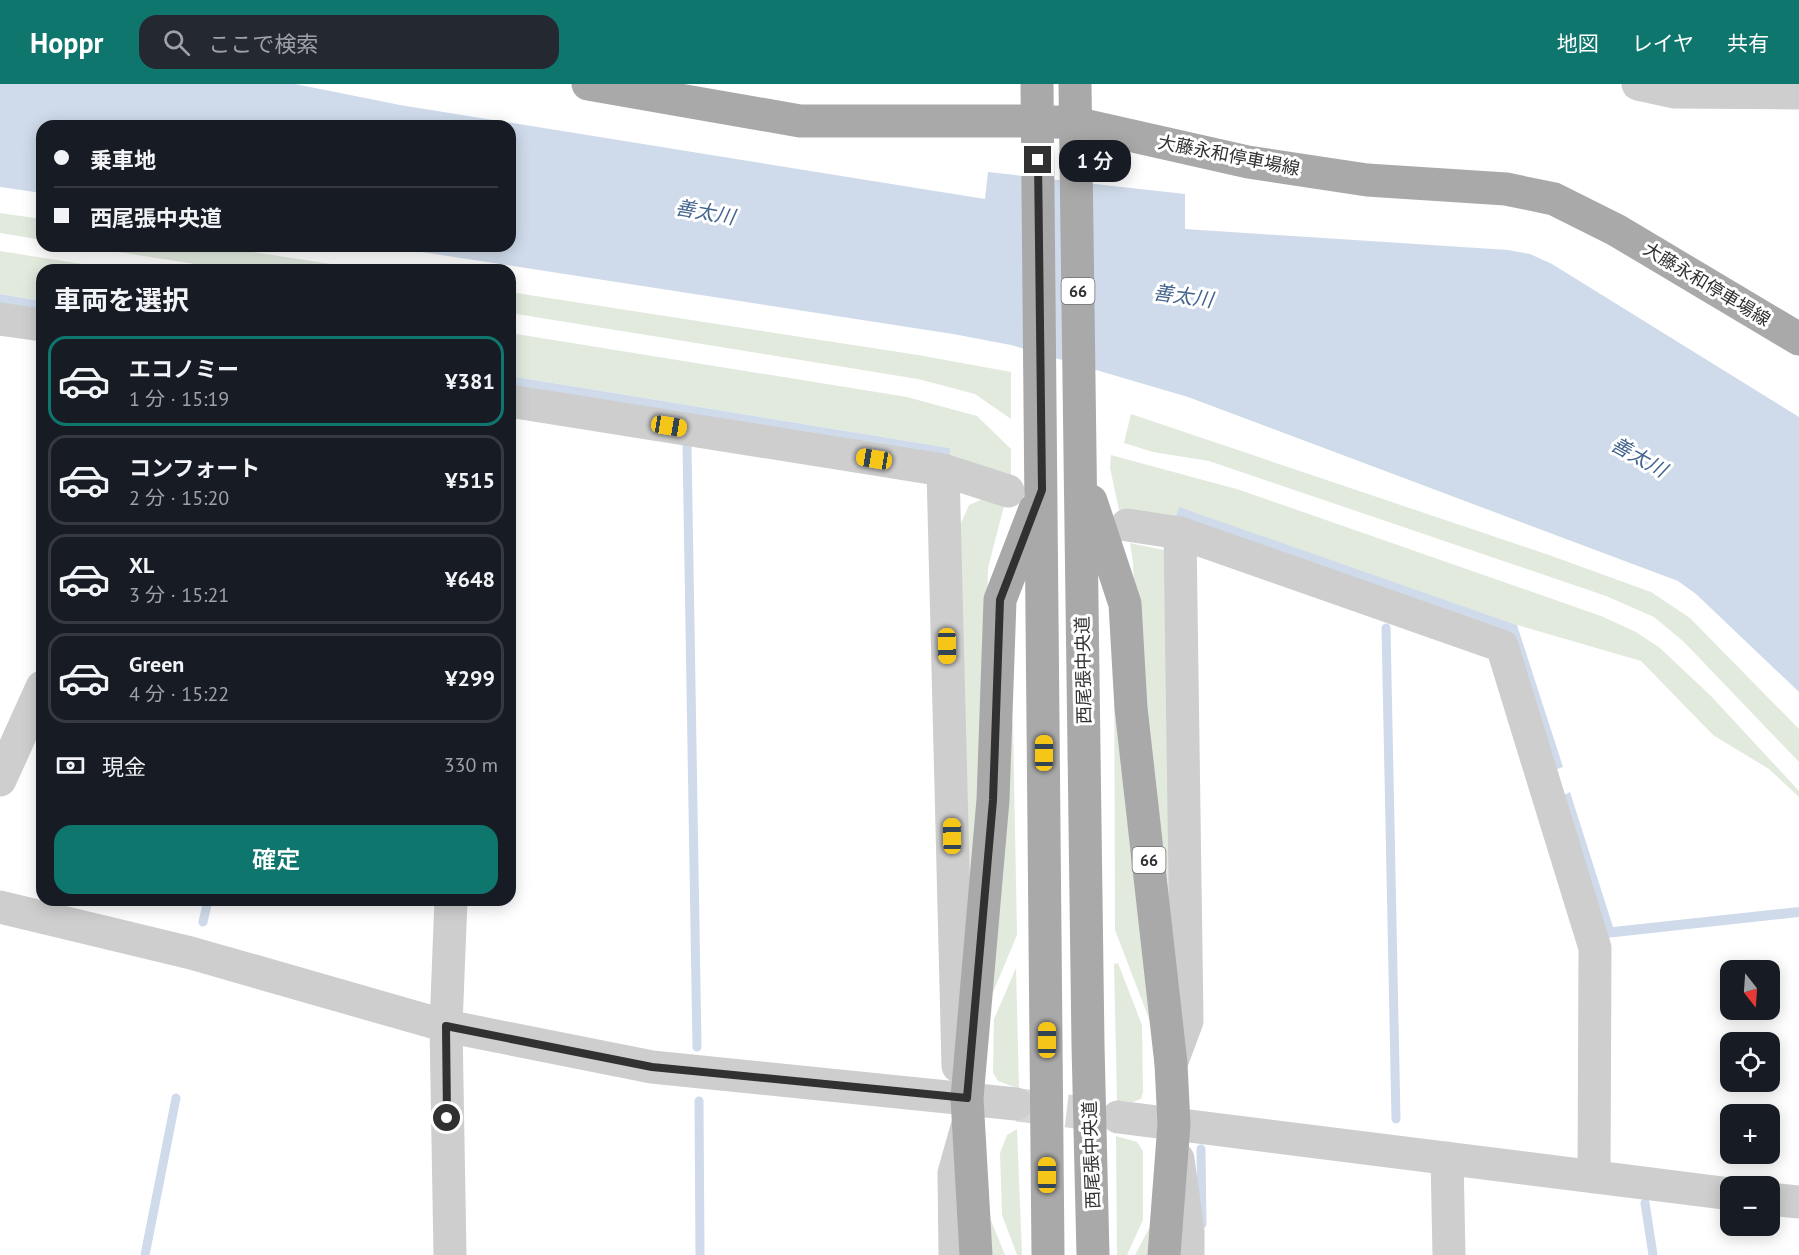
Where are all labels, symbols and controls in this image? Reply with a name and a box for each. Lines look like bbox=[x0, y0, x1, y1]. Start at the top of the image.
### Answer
search box bbox=[139, 15, 559, 69]
text: Hoppr bbox=[30, 24, 103, 61]
icon: search bbox=[160, 26, 193, 59]
text: ここで検索 bbox=[208, 30, 318, 58]
text: 地図 bbox=[1557, 30, 1599, 57]
text: レイヤ bbox=[1632, 30, 1694, 57]
text: 共有 bbox=[1727, 30, 1769, 57]
street label: 大藤永和停車場線 bbox=[1156, 130, 1302, 180]
callout: 1 分 bbox=[1059, 139, 1131, 181]
text: 乗車地 bbox=[90, 146, 156, 174]
route end bbox=[1024, 146, 1051, 173]
text: 1 分 bbox=[1077, 148, 1113, 174]
water label: 善太川 bbox=[673, 194, 739, 230]
text: 西尾張中央道 bbox=[90, 204, 222, 232]
street label: 大藤永和停車場線 bbox=[1639, 237, 1775, 331]
road number: 66 bbox=[1062, 278, 1094, 304]
water label: 善太川 bbox=[1151, 279, 1216, 313]
text: 車両を選択 bbox=[54, 283, 189, 317]
icon: car bbox=[57, 354, 111, 408]
text: エコノミー bbox=[129, 355, 239, 383]
text: ¥381 bbox=[445, 367, 495, 395]
text: 1 分 · 15:19 bbox=[129, 386, 229, 412]
car bbox=[650, 414, 688, 438]
water label: 善太川 bbox=[1606, 431, 1673, 484]
car bbox=[855, 447, 893, 471]
icon: car bbox=[57, 453, 111, 507]
text: コンフォート bbox=[129, 454, 260, 482]
text: ¥515 bbox=[445, 466, 495, 494]
text: 2 分 · 15:20 bbox=[129, 485, 229, 511]
text: XL bbox=[129, 551, 154, 579]
icon: car bbox=[57, 552, 111, 606]
text: ¥648 bbox=[445, 565, 495, 593]
text: 3 分 · 15:21 bbox=[129, 582, 229, 608]
street label: 西尾張中央道 bbox=[1071, 616, 1095, 724]
car bbox=[938, 628, 956, 664]
text: Green bbox=[129, 650, 184, 678]
icon: car bbox=[57, 651, 111, 705]
text: ¥299 bbox=[445, 664, 495, 692]
text: 4 分 · 15:22 bbox=[129, 681, 229, 707]
car bbox=[1035, 735, 1053, 771]
icon: cash bbox=[54, 749, 87, 782]
text: 330 m bbox=[444, 752, 498, 778]
text: 現金 bbox=[102, 753, 146, 781]
car bbox=[943, 818, 961, 854]
button: 確定 bbox=[54, 825, 498, 894]
road number: 66 bbox=[1132, 847, 1166, 873]
north arrow bbox=[1720, 960, 1780, 1020]
map controls bbox=[1720, 960, 1780, 1236]
car bbox=[1038, 1022, 1056, 1058]
button: locate bbox=[1720, 1032, 1780, 1092]
street label: 西尾張中央道 bbox=[1078, 1101, 1104, 1209]
route start bbox=[433, 1104, 460, 1131]
button: + bbox=[1720, 1104, 1780, 1164]
car bbox=[1038, 1157, 1056, 1193]
button: − bbox=[1720, 1176, 1780, 1236]

